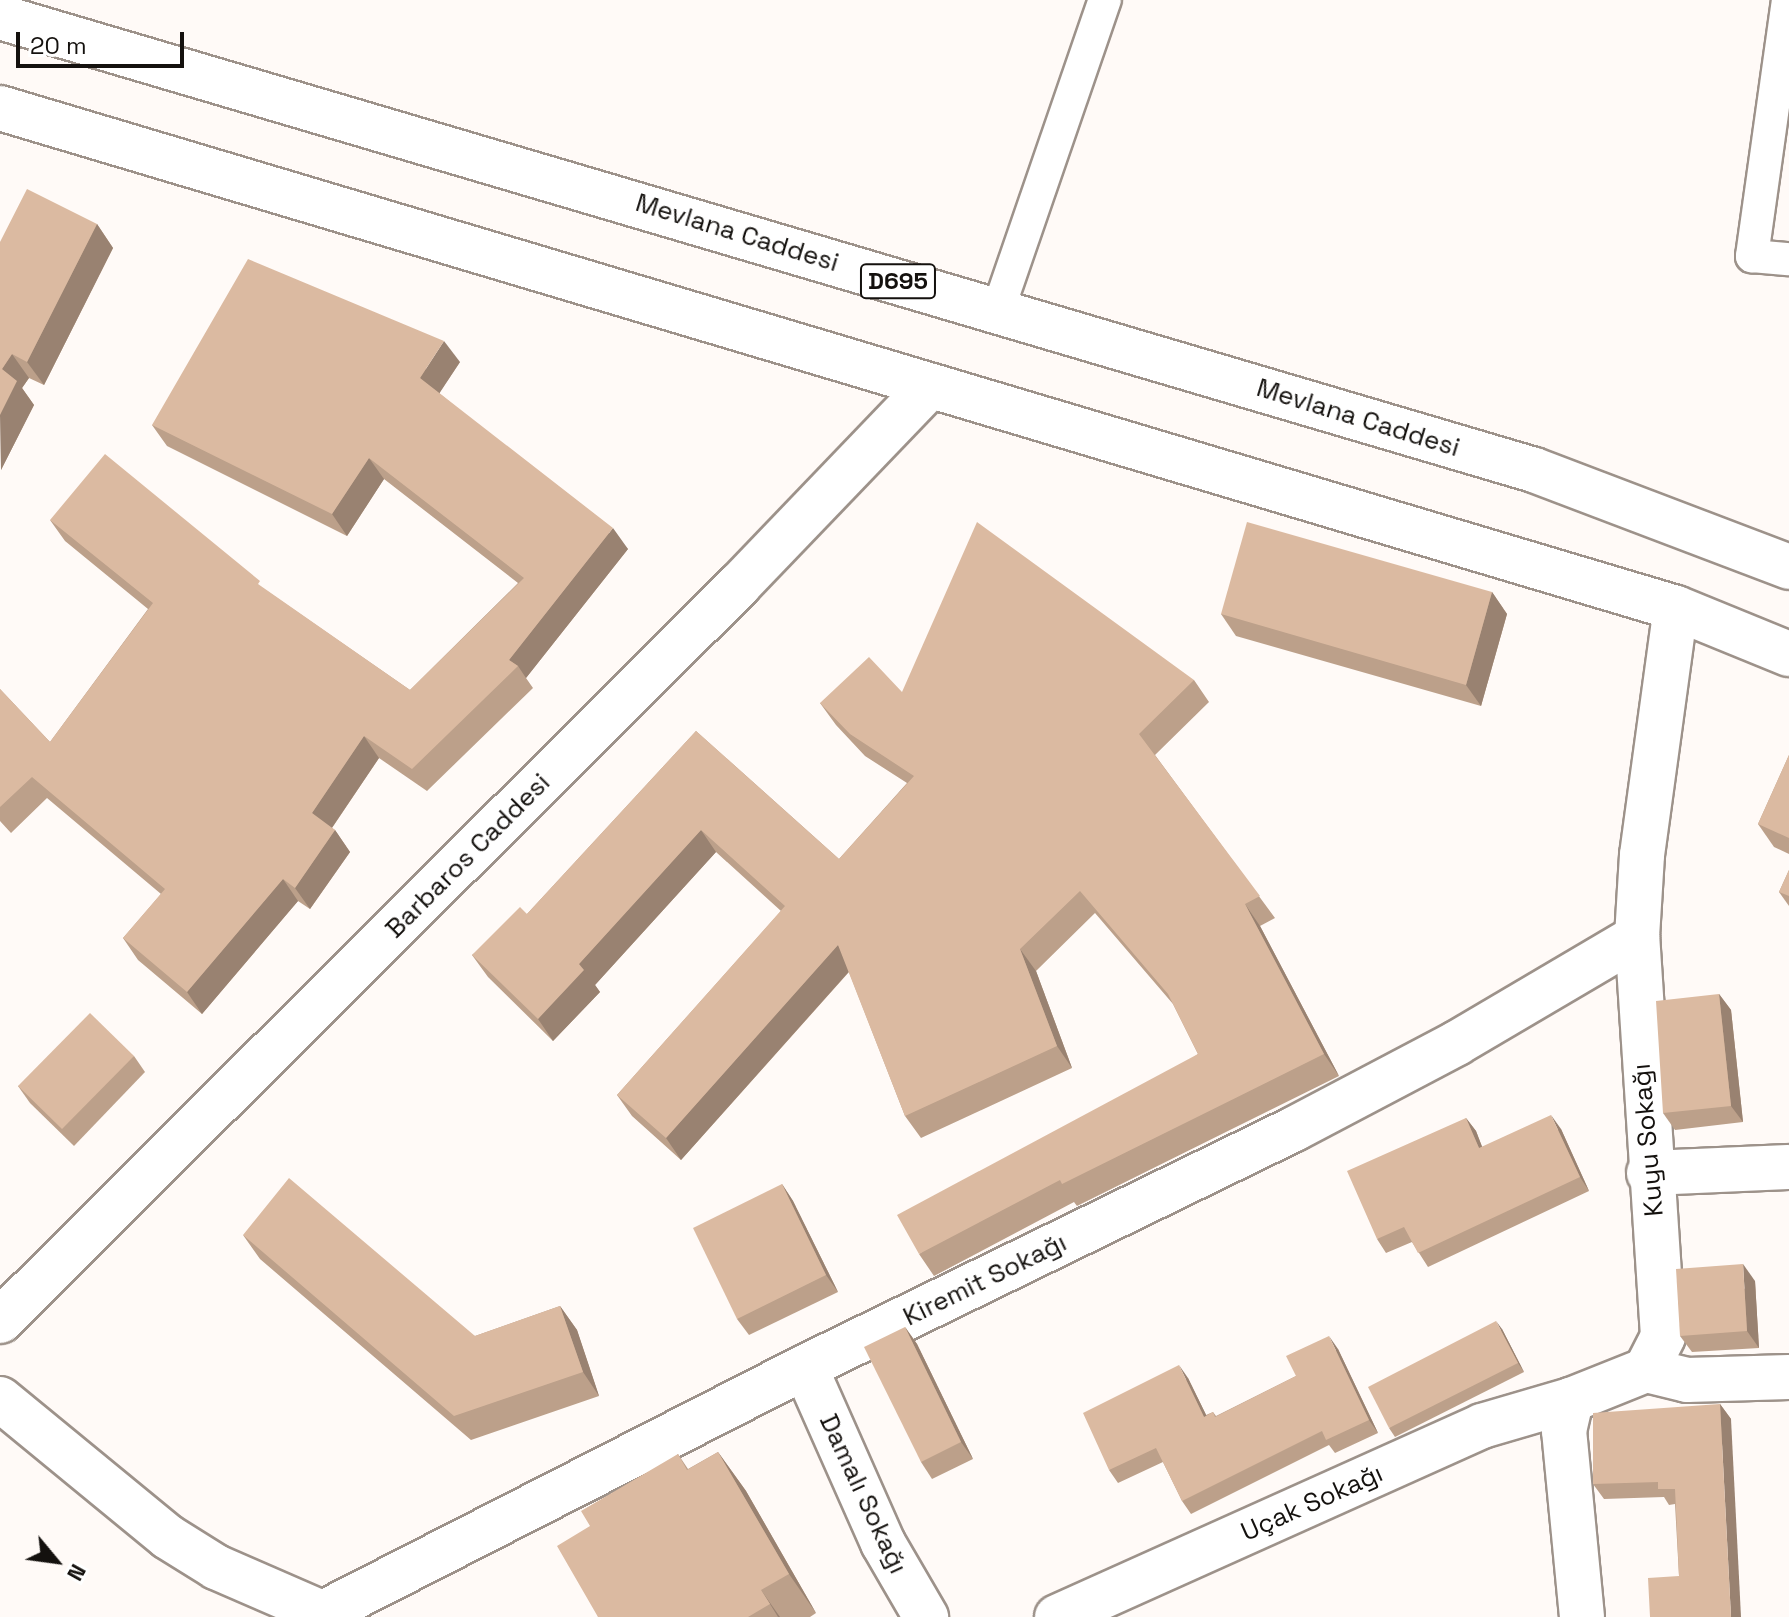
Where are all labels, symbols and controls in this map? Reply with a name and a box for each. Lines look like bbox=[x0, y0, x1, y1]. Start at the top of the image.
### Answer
scale bar bbox=[20, 16, 188, 66]
text: 20 m bbox=[30, 30, 87, 61]
street label: Mevlana Caddesi bbox=[632, 187, 842, 279]
road number: D695 bbox=[858, 261, 938, 301]
street label: Mevlana Caddesi bbox=[1253, 372, 1463, 464]
street label: Barbaros Caddesi bbox=[379, 767, 557, 945]
street label: Kuyu Sokağı bbox=[1626, 1062, 1670, 1218]
street label: Kiremit Sokağı bbox=[898, 1227, 1072, 1333]
street label: Damalı Sokağı bbox=[812, 1409, 914, 1579]
street label: Uçak Sokağı bbox=[1236, 1458, 1388, 1548]
north arrow bbox=[16, 1521, 96, 1601]
text: N bbox=[61, 1559, 93, 1586]

